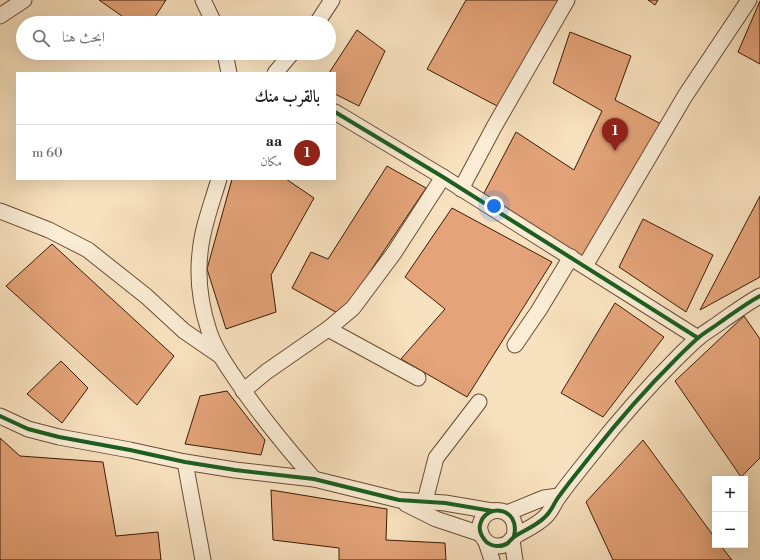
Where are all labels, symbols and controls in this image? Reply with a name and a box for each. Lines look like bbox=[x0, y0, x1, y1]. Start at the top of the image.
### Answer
search box bbox=[16, 16, 336, 60]
icon: search bbox=[30, 27, 52, 49]
text: ابحث هنا bbox=[62, 28, 105, 47]
text: بالقرب منك bbox=[254, 86, 320, 108]
pin: 1 bbox=[602, 118, 628, 151]
text: aa bbox=[266, 132, 282, 151]
text: 60 m bbox=[32, 145, 63, 161]
text: 1 bbox=[304, 145, 310, 161]
text: مكان bbox=[260, 154, 282, 170]
your location bbox=[484, 196, 504, 216]
map controls bbox=[712, 476, 748, 548]
button: + bbox=[712, 476, 748, 512]
button: − bbox=[712, 512, 748, 548]

